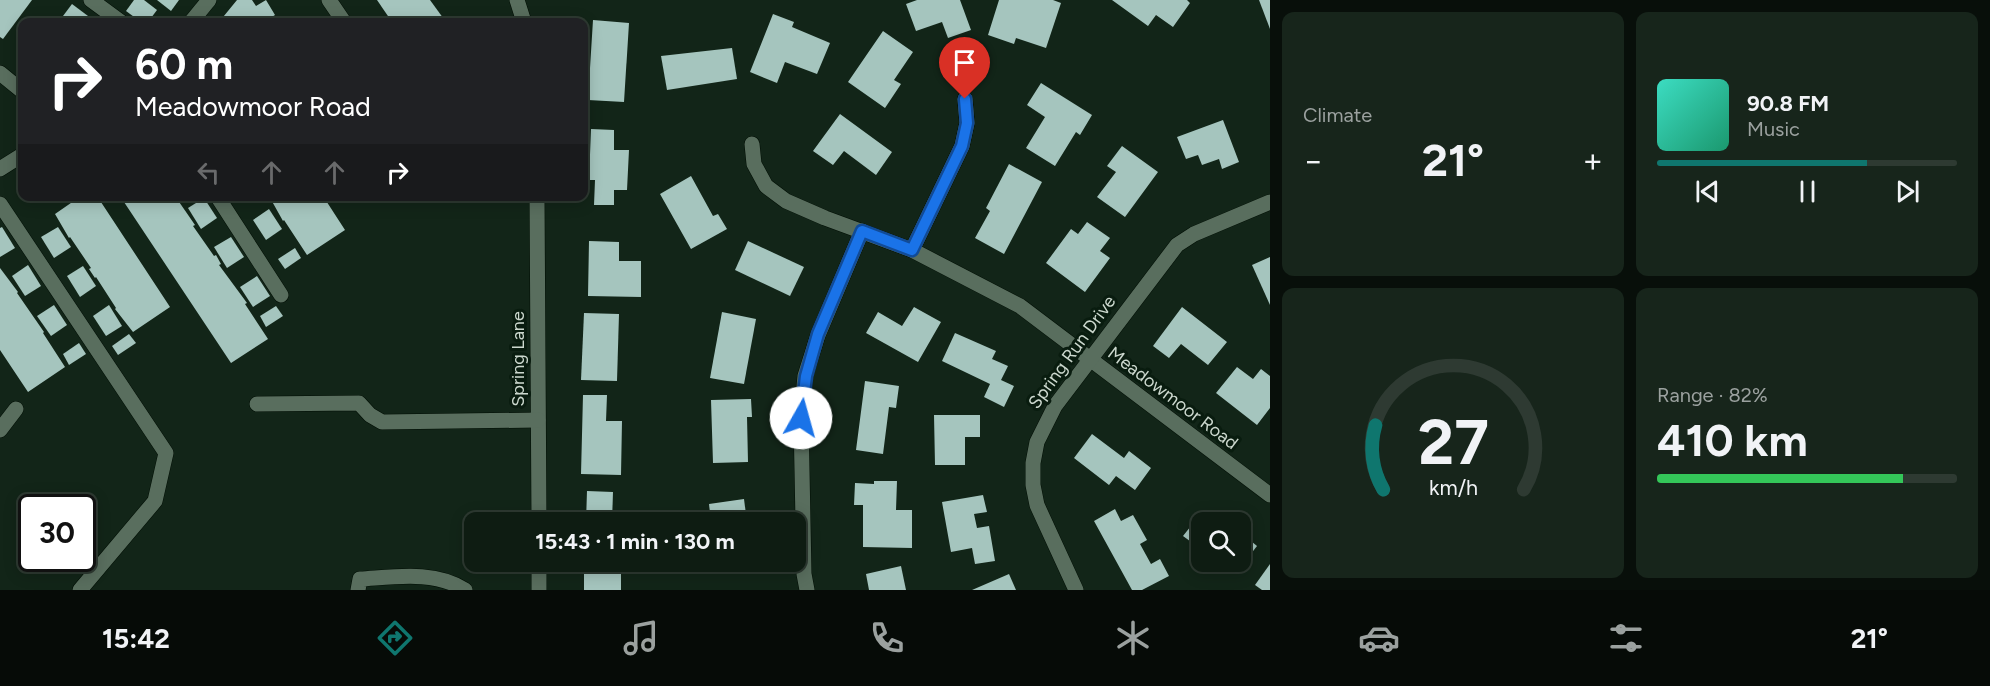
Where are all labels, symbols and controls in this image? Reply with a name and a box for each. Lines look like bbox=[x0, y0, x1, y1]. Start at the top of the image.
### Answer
pin bbox=[939, 37, 990, 99]
text: 60 m bbox=[135, 39, 233, 90]
icon: right bbox=[36, 42, 114, 120]
icon: arrive bbox=[948, 46, 981, 79]
text: Meadowmoor Road bbox=[135, 90, 371, 123]
text: 90.8 FM bbox=[1747, 90, 1829, 117]
text: Climate bbox=[1303, 103, 1372, 127]
text: Music bbox=[1747, 117, 1800, 141]
text: 21° bbox=[1422, 133, 1484, 187]
text: − bbox=[1303, 141, 1324, 180]
text: + bbox=[1582, 141, 1603, 180]
icon: left bbox=[192, 156, 225, 189]
icon: ahead bbox=[255, 156, 288, 189]
icon: ahead bbox=[318, 156, 351, 189]
icon: right bbox=[381, 156, 414, 189]
icon: previous bbox=[1691, 175, 1724, 208]
icon: pause bbox=[1791, 175, 1824, 208]
icon: next bbox=[1891, 175, 1924, 208]
street label: Spring Run Drive bbox=[1024, 291, 1121, 413]
street label: Spring Lane bbox=[507, 311, 529, 407]
street label: Meadowmoor Road bbox=[1104, 342, 1242, 454]
text: Range · 82% bbox=[1657, 383, 1768, 407]
position arrow bbox=[769, 386, 833, 450]
text: 27 bbox=[1418, 405, 1488, 480]
text: 410 km bbox=[1657, 413, 1808, 467]
text: km/h bbox=[1429, 475, 1477, 500]
speed limit sign: 30 bbox=[18, 494, 96, 572]
map controls bbox=[1191, 512, 1251, 572]
button: search bbox=[1191, 512, 1251, 572]
text: 15:43 · 1 min · 130 m bbox=[535, 528, 735, 555]
icon: directions bbox=[374, 617, 416, 659]
icon: music bbox=[620, 617, 662, 659]
icon: phone bbox=[866, 617, 908, 659]
icon: climate bbox=[1112, 617, 1154, 659]
icon: car bbox=[1358, 617, 1400, 659]
icon: filters bbox=[1605, 617, 1647, 659]
text: 15:42 bbox=[102, 622, 170, 655]
text: 21° bbox=[1851, 622, 1888, 655]

